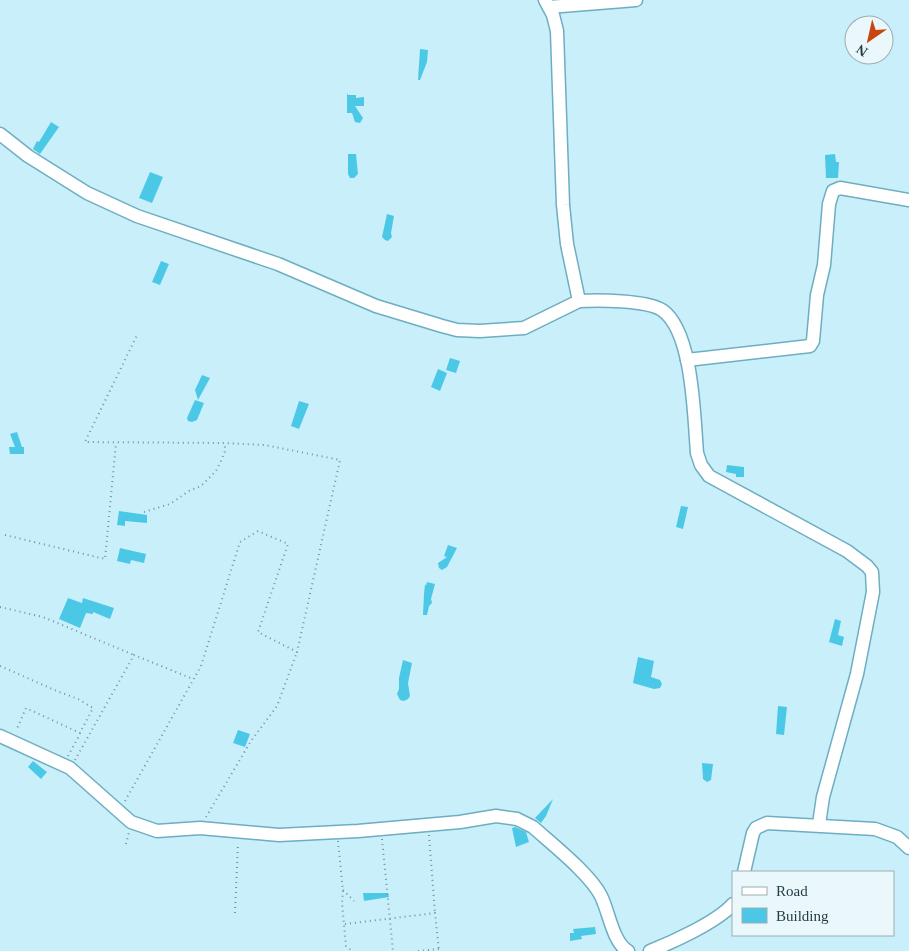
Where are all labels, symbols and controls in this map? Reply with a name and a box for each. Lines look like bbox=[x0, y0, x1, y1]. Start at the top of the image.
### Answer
north arrow bbox=[844, 15, 894, 65]
text: N bbox=[854, 41, 870, 59]
legend bbox=[732, 871, 894, 936]
text: Road bbox=[776, 883, 808, 899]
text: Building bbox=[776, 908, 829, 924]

